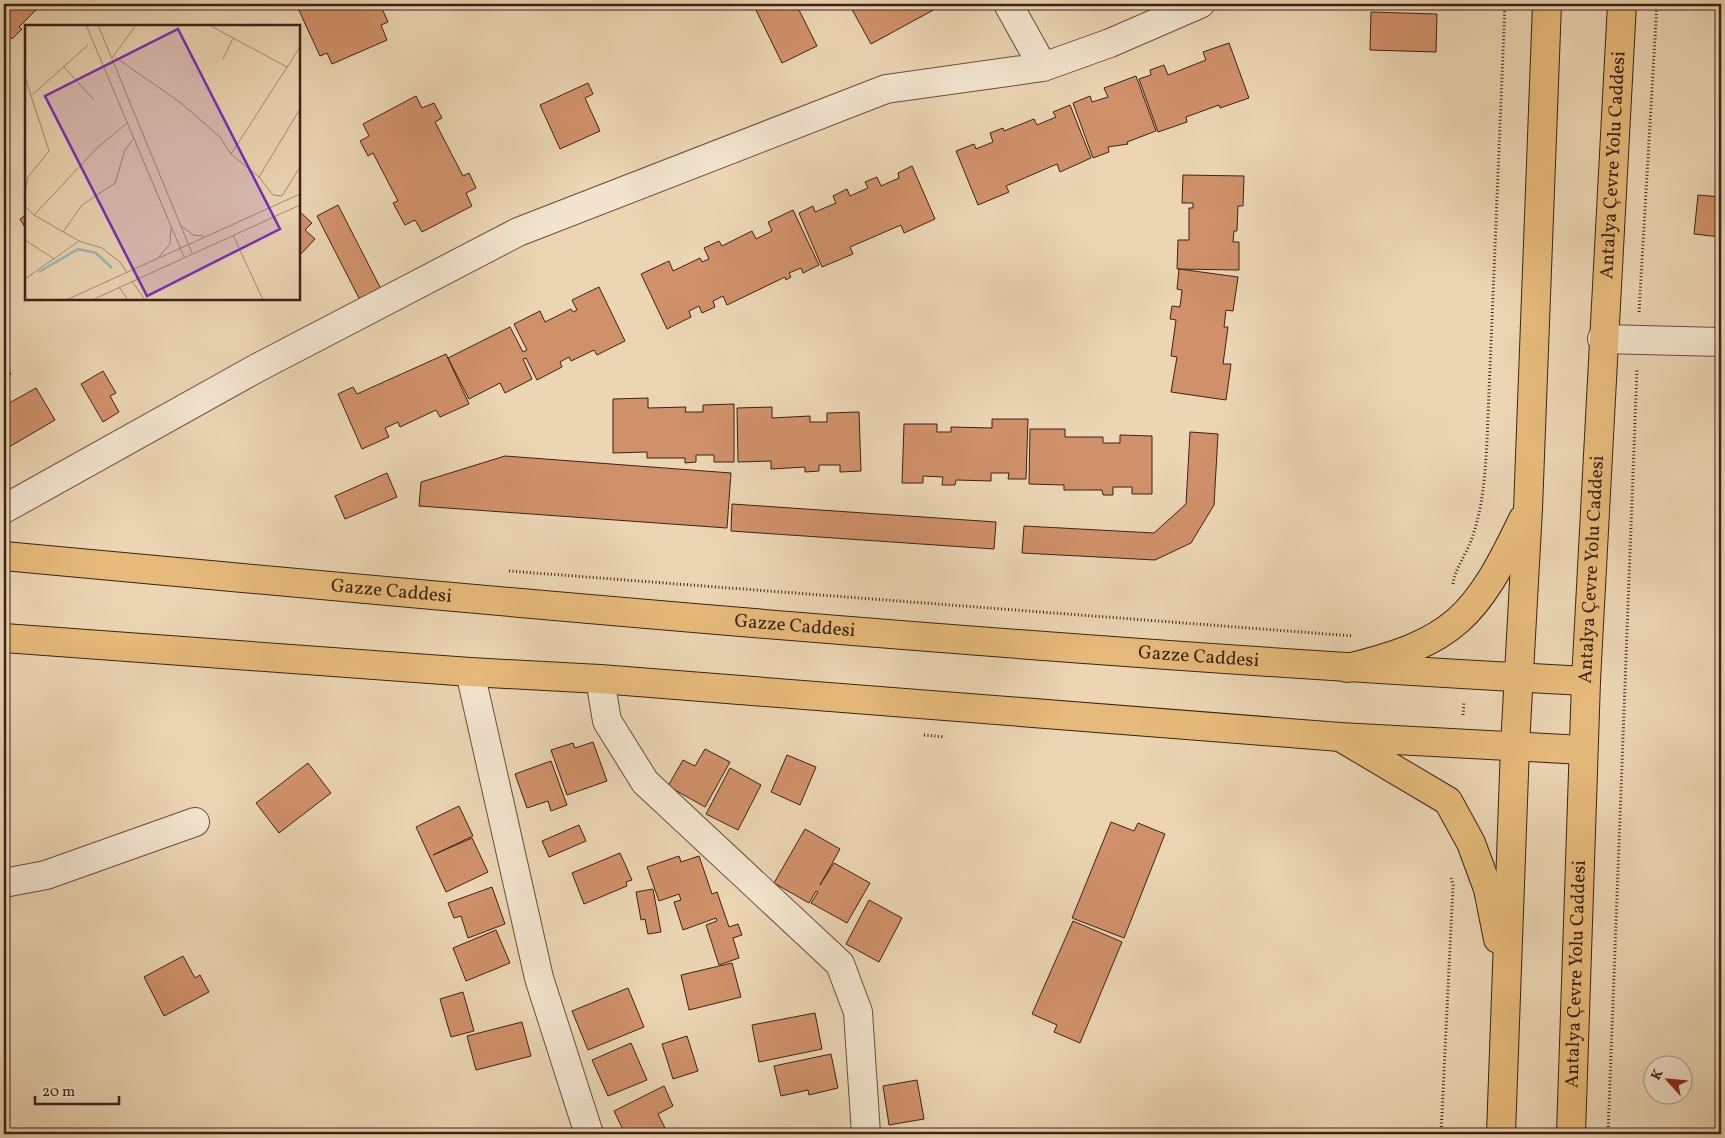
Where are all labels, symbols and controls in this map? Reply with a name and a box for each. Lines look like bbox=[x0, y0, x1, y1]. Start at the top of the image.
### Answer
inset map bbox=[25, 25, 300, 300]
street label: Antalya Çevre Yolu Caddesi bbox=[1594, 50, 1632, 280]
street label: Antalya Çevre Yolu Caddesi bbox=[1573, 454, 1611, 684]
street label: Gazze Caddesi bbox=[330, 573, 453, 610]
street label: Gazze Caddesi bbox=[733, 608, 857, 644]
street label: Gazze Caddesi bbox=[1137, 640, 1260, 674]
street label: Antalya Çevre Yolu Caddesi bbox=[1560, 859, 1593, 1089]
north arrow bbox=[1642, 1056, 1692, 1106]
text: K bbox=[1647, 1066, 1669, 1084]
scale bar bbox=[35, 1073, 119, 1105]
text: 20 m bbox=[42, 1082, 75, 1103]

